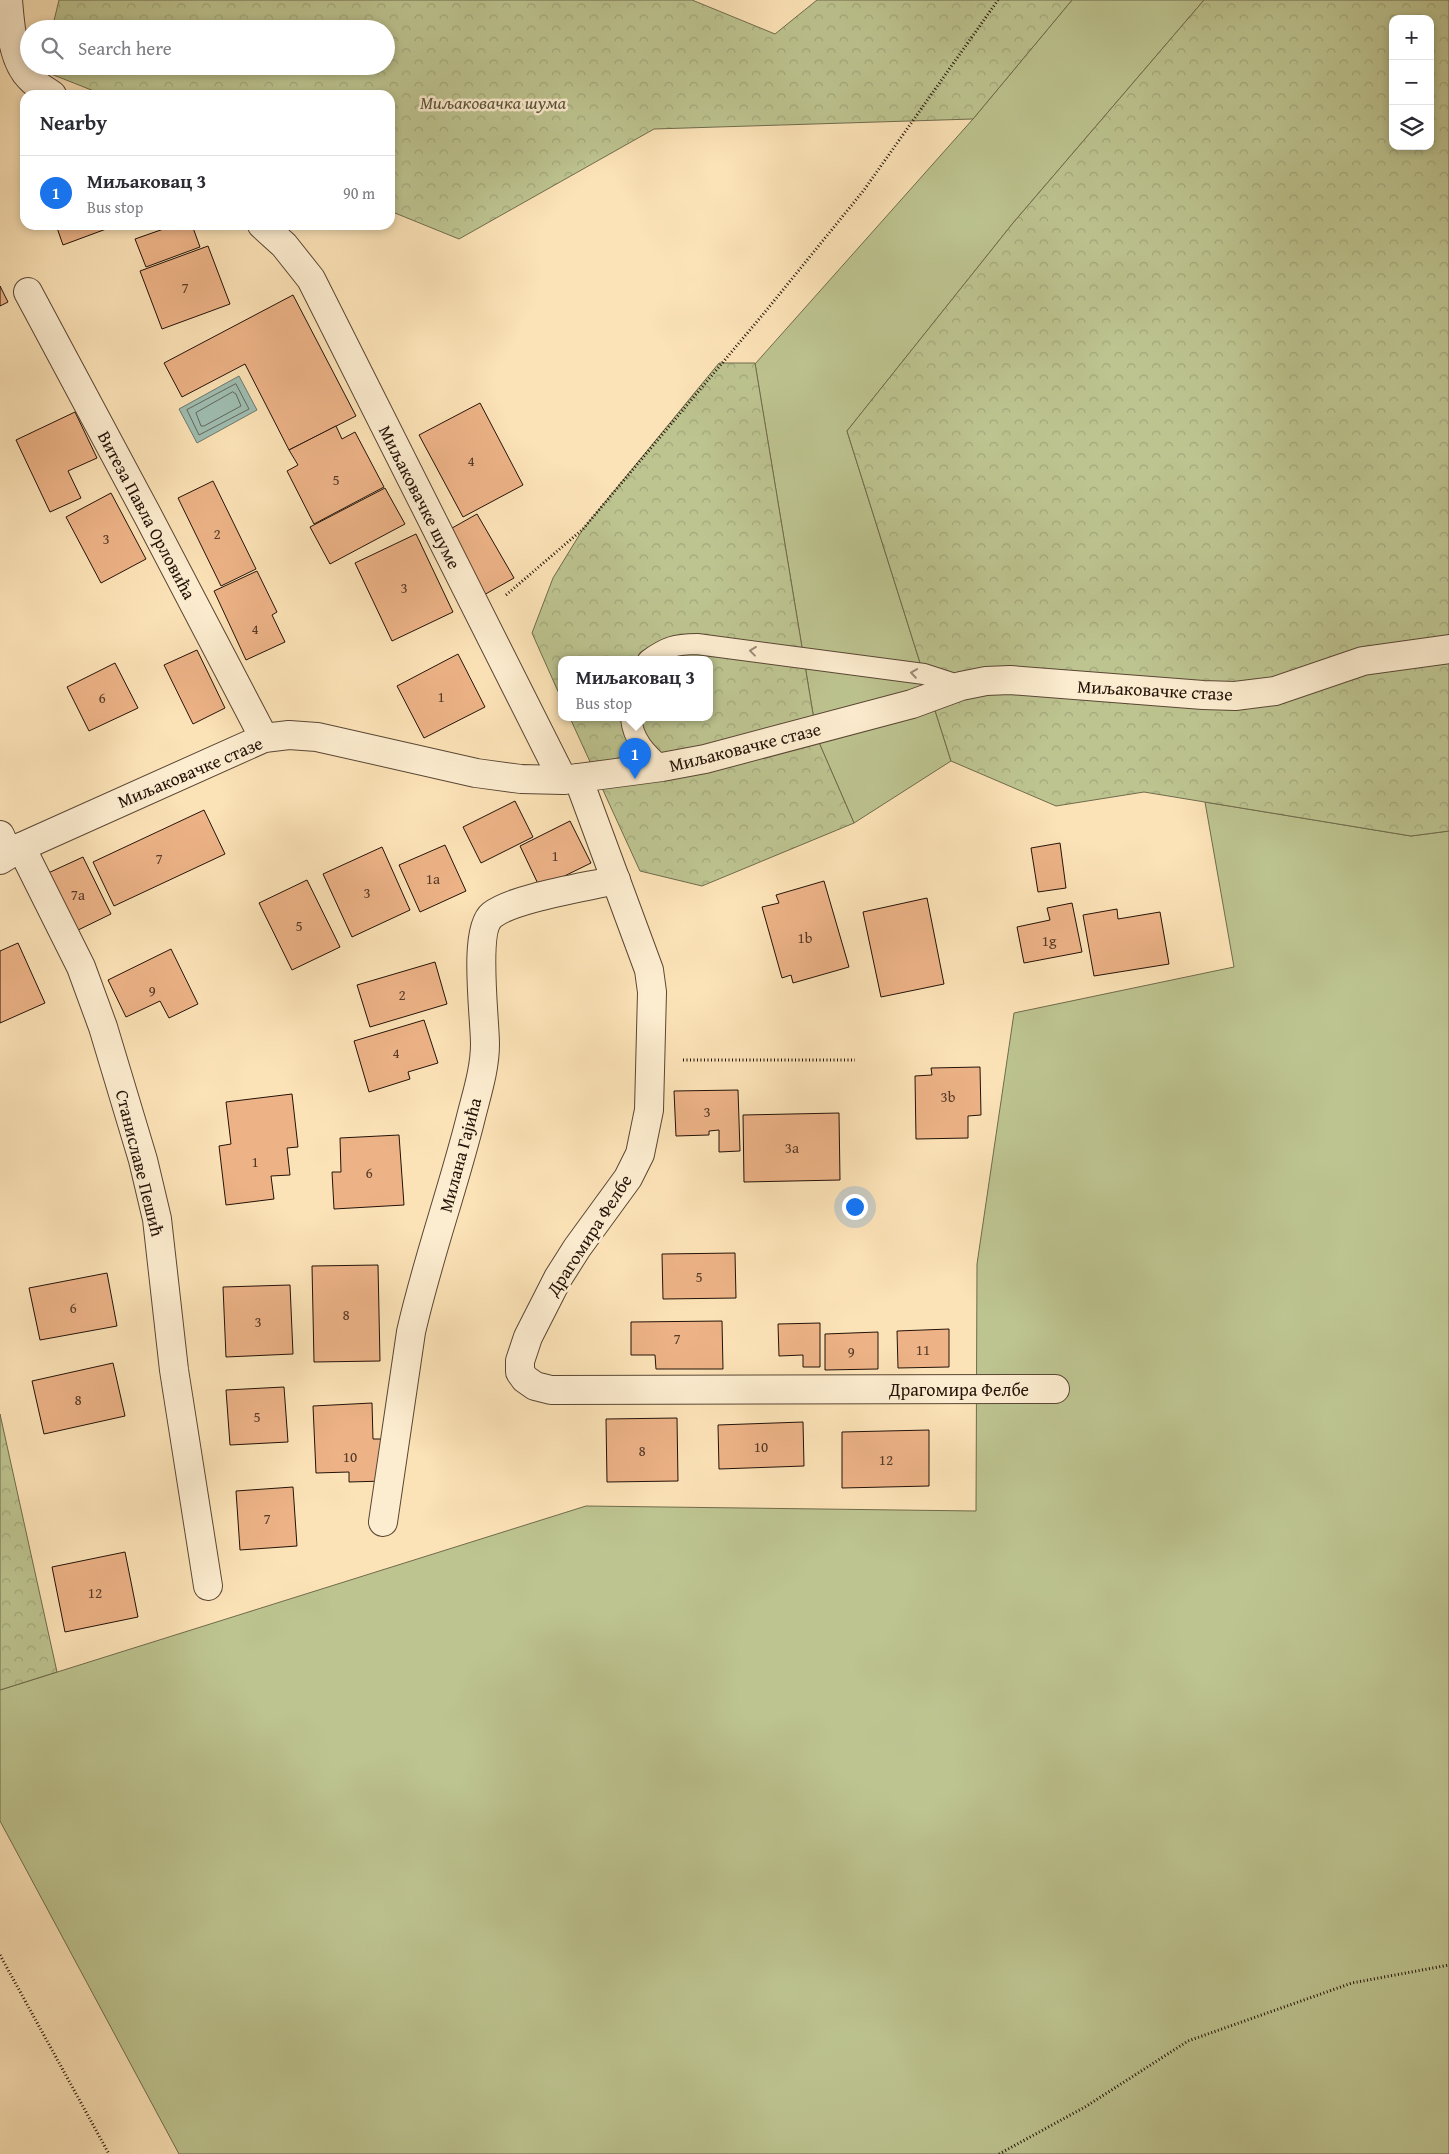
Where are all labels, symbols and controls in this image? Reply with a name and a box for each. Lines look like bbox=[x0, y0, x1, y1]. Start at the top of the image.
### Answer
map controls bbox=[1389, 15, 1434, 150]
button: + bbox=[1389, 15, 1434, 60]
search box bbox=[20, 20, 395, 75]
icon: search bbox=[38, 34, 66, 62]
text: Search here bbox=[78, 34, 172, 62]
button: − bbox=[1389, 60, 1434, 105]
park label: Миљаковачка шума bbox=[420, 89, 567, 116]
button: layers bbox=[1389, 105, 1434, 150]
text: Nearby bbox=[40, 107, 107, 138]
text: Миљаковац 3 bbox=[87, 167, 206, 195]
text: 1 bbox=[52, 181, 60, 205]
text: 90 m bbox=[343, 181, 375, 205]
text: Bus stop bbox=[87, 195, 143, 219]
house number: 7 bbox=[181, 277, 189, 298]
street label: Миљаковачке шуме bbox=[372, 420, 468, 574]
street label: Витеза Павла Орловића bbox=[91, 426, 203, 605]
house number: 4 bbox=[467, 450, 475, 471]
house number: 5 bbox=[332, 469, 340, 490]
house number: 2 bbox=[213, 523, 221, 544]
house number: 3 bbox=[102, 528, 110, 549]
house number: 3 bbox=[400, 577, 408, 598]
house number: 4 bbox=[251, 618, 259, 639]
one-way arrow bbox=[749, 646, 757, 657]
popup bbox=[558, 656, 713, 721]
text: Миљаковац 3 bbox=[576, 663, 695, 691]
one-way arrow bbox=[910, 668, 918, 679]
street label: Миљаковачке стазе bbox=[1077, 672, 1233, 708]
house number: 1 bbox=[437, 686, 445, 707]
house number: 6 bbox=[98, 687, 106, 708]
text: Bus stop bbox=[576, 691, 632, 715]
street label: Миљаковачке стазе bbox=[666, 715, 824, 779]
street label: Миљаковачке стазе bbox=[113, 729, 267, 815]
pin: 1 bbox=[619, 738, 651, 779]
house number: 1 bbox=[551, 845, 559, 866]
house number: 7 bbox=[155, 848, 163, 869]
house number: 1a bbox=[426, 868, 440, 889]
house number: 3 bbox=[363, 882, 371, 903]
house number: 7a bbox=[71, 884, 85, 905]
house number: 5 bbox=[295, 915, 303, 936]
house number: 1b bbox=[798, 927, 813, 948]
house number: 1g bbox=[1042, 930, 1057, 951]
house number: 9 bbox=[148, 980, 156, 1001]
house number: 2 bbox=[398, 984, 406, 1005]
house number: 4 bbox=[392, 1042, 400, 1063]
house number: 3b bbox=[941, 1086, 956, 1107]
street label: Станиславе Пешић bbox=[109, 1087, 171, 1239]
street label: Милана Гајића bbox=[432, 1094, 488, 1215]
house number: 3 bbox=[703, 1101, 711, 1122]
house number: 3a bbox=[785, 1137, 799, 1158]
house number: 1 bbox=[251, 1151, 259, 1172]
house number: 6 bbox=[365, 1162, 373, 1183]
street label: Драгомира Фелбе bbox=[539, 1169, 638, 1302]
your location bbox=[842, 1194, 868, 1220]
house number: 5 bbox=[695, 1266, 703, 1287]
house number: 6 bbox=[69, 1297, 77, 1318]
house number: 8 bbox=[342, 1304, 350, 1325]
house number: 3 bbox=[254, 1311, 262, 1332]
house number: 7 bbox=[673, 1328, 681, 1349]
house number: 11 bbox=[916, 1339, 930, 1360]
house number: 9 bbox=[847, 1341, 855, 1362]
street label: Драгомира Фелбе bbox=[888, 1376, 1029, 1403]
house number: 8 bbox=[74, 1389, 82, 1410]
house number: 5 bbox=[253, 1406, 261, 1427]
house number: 10 bbox=[754, 1436, 768, 1457]
house number: 8 bbox=[638, 1440, 646, 1461]
house number: 10 bbox=[343, 1446, 357, 1467]
house number: 12 bbox=[879, 1449, 893, 1470]
house number: 7 bbox=[263, 1508, 271, 1529]
house number: 12 bbox=[88, 1582, 102, 1603]

